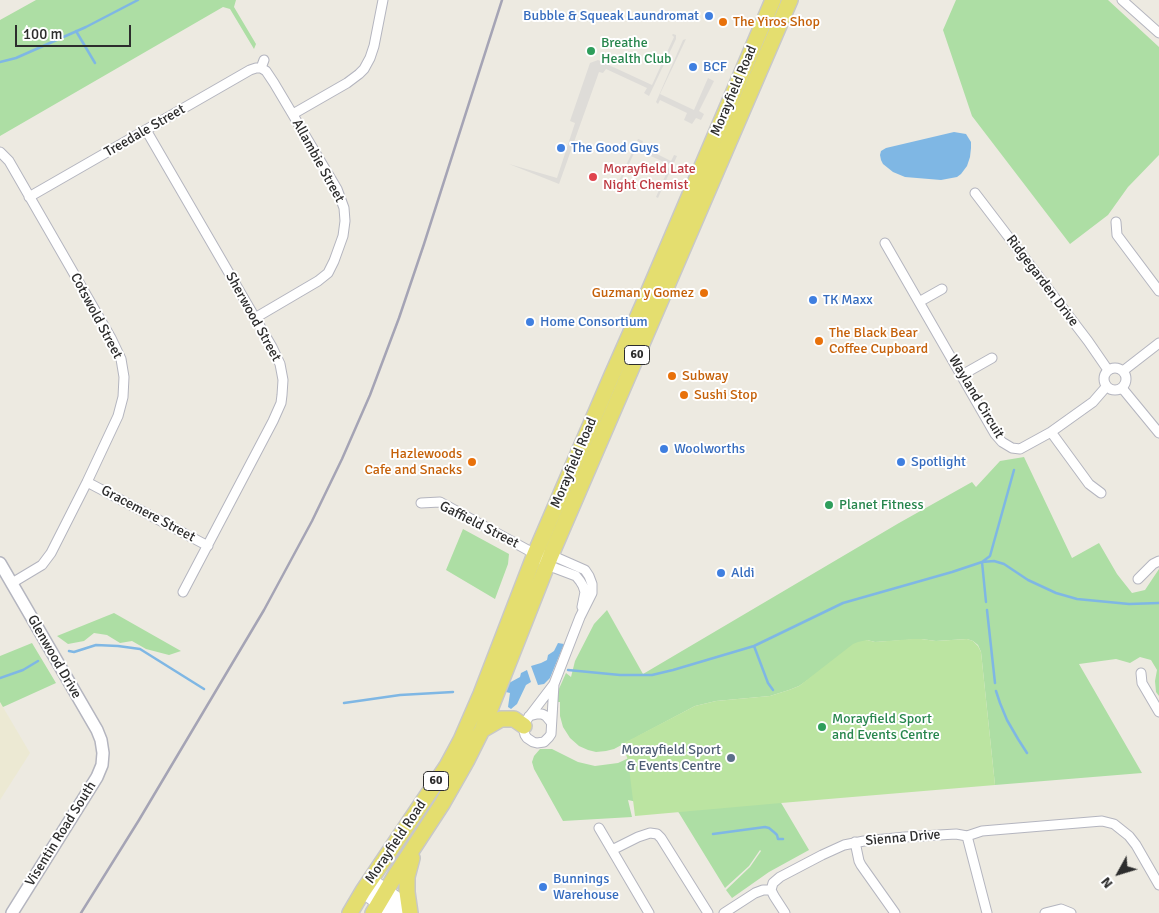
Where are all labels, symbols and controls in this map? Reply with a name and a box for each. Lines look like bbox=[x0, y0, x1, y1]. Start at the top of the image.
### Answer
place label: Bubble & Squeak Laundromat bbox=[523, 8, 699, 24]
marker: Bubble & Squeak Laundromat bbox=[703, 10, 715, 22]
place label: The Yiros Shop bbox=[733, 14, 820, 30]
scale bar bbox=[18, 15, 134, 47]
marker: The Yiros Shop bbox=[717, 16, 729, 28]
text: 100 m bbox=[23, 25, 63, 43]
place label: Breathe Health Club bbox=[601, 35, 671, 68]
street label: Morayfield Road bbox=[707, 43, 761, 139]
marker: Breathe Health Club bbox=[585, 45, 597, 57]
place label: BCF bbox=[703, 59, 727, 75]
marker: BCF bbox=[687, 61, 699, 73]
street label: Treedale Street bbox=[102, 101, 188, 161]
street label: Allambie Street bbox=[288, 116, 348, 206]
place label: The Good Guys bbox=[571, 140, 659, 156]
marker: The Good Guys bbox=[555, 142, 567, 154]
place label: Morayfield Late Night Chemist bbox=[603, 161, 696, 193]
marker: Morayfield Late Night Chemist bbox=[587, 171, 599, 183]
street label: Ridgegarden Drive bbox=[1002, 232, 1082, 330]
street label: Sherwood Street bbox=[222, 269, 284, 365]
street label: Cotswold Street bbox=[66, 270, 126, 362]
place label: Guzman y Gomez bbox=[592, 285, 694, 301]
marker: Guzman y Gomez bbox=[698, 287, 710, 299]
place label: TK Maxx bbox=[823, 292, 873, 308]
marker: TK Maxx bbox=[807, 294, 819, 306]
place label: Home Consortium bbox=[540, 314, 648, 330]
marker: Home Consortium bbox=[524, 316, 536, 328]
place label: The Black Bear Coffee Cupboard bbox=[829, 325, 928, 358]
marker: The Black Bear Coffee Cupboard bbox=[813, 335, 825, 347]
road number: 60 bbox=[624, 346, 650, 364]
street label: Wayland Circuit bbox=[945, 352, 1007, 442]
place label: Subway bbox=[682, 368, 728, 384]
marker: Subway bbox=[666, 370, 678, 382]
place label: Sushi Stop bbox=[694, 387, 757, 403]
marker: Sushi Stop bbox=[678, 389, 690, 401]
street label: Morayfield Road bbox=[547, 415, 601, 511]
place label: Woolworths bbox=[674, 441, 745, 457]
marker: Woolworths bbox=[658, 443, 670, 455]
place label: Hazlewoods Cafe and Snacks bbox=[364, 446, 462, 478]
place label: Spotlight bbox=[911, 454, 966, 470]
marker: Hazlewoods Cafe and Snacks bbox=[466, 456, 478, 468]
marker: Spotlight bbox=[895, 456, 907, 468]
street label: Gracemere Street bbox=[98, 482, 198, 546]
place label: Planet Fitness bbox=[839, 497, 924, 513]
street label: Gaffield Street bbox=[437, 498, 521, 552]
marker: Planet Fitness bbox=[823, 499, 835, 511]
place label: Aldi bbox=[731, 565, 755, 581]
marker: Aldi bbox=[715, 567, 727, 579]
street label: Glenwood Drive bbox=[23, 612, 85, 702]
place label: Morayfield Sport and Events Centre bbox=[832, 711, 940, 744]
marker: Morayfield Sport and Events Centre bbox=[816, 721, 828, 733]
place label: Morayfield Sport & Events Centre bbox=[621, 742, 721, 774]
marker: Morayfield Sport & Events Centre bbox=[725, 752, 737, 764]
road number: 60 bbox=[424, 771, 448, 790]
street label: Visentin Road South bbox=[22, 778, 100, 890]
street label: Morayfield Road bbox=[362, 797, 430, 887]
street label: Sienna Drive bbox=[865, 826, 941, 850]
north arrow bbox=[1094, 848, 1144, 898]
place label: Bunnings Warehouse bbox=[553, 871, 619, 904]
text: N bbox=[1097, 874, 1117, 892]
marker: Bunnings Warehouse bbox=[537, 881, 549, 893]

